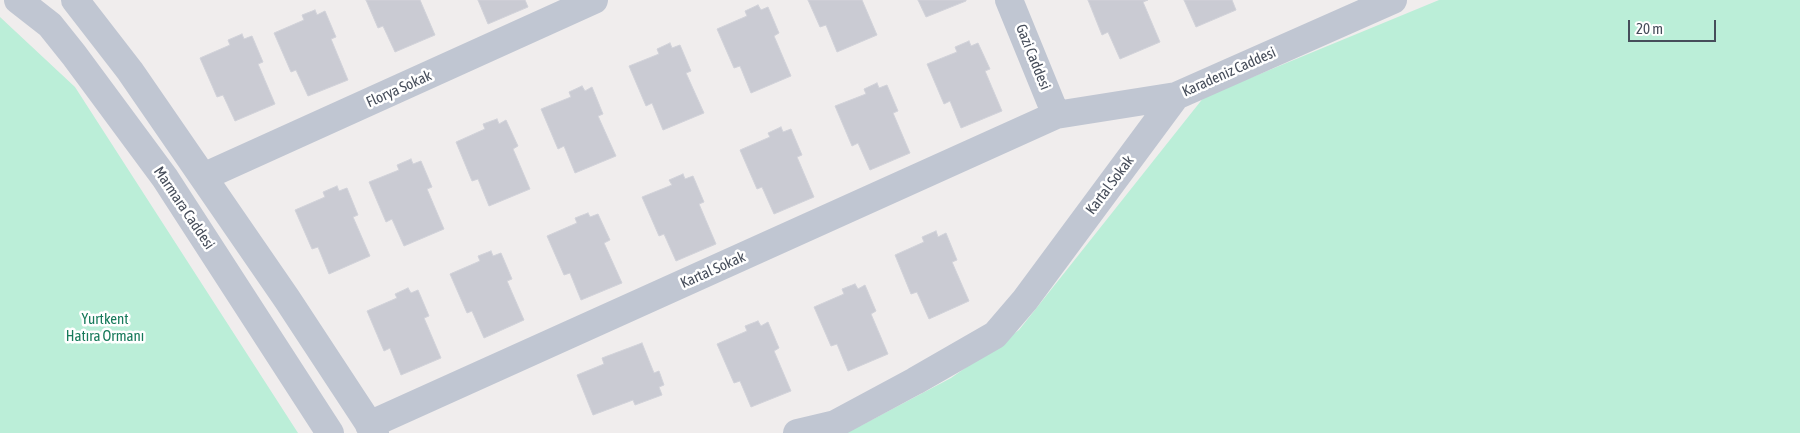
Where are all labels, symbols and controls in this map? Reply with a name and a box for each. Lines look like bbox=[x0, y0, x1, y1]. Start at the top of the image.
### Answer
scale bar bbox=[1630, 10, 1718, 42]
text: 20 m bbox=[1636, 20, 1663, 37]
street label: Gazi Caddesi bbox=[1012, 21, 1054, 93]
street label: Karadeniz Caddesi bbox=[1179, 43, 1279, 101]
street label: Florya Sokak bbox=[363, 67, 435, 111]
street label: Kartal Sokak bbox=[1082, 152, 1138, 218]
street label: Marmara Caddesi bbox=[150, 163, 218, 253]
street label: Kartal Sokak bbox=[678, 248, 748, 292]
park label: Yurtkent Hatıra Ormanı bbox=[66, 310, 144, 345]

